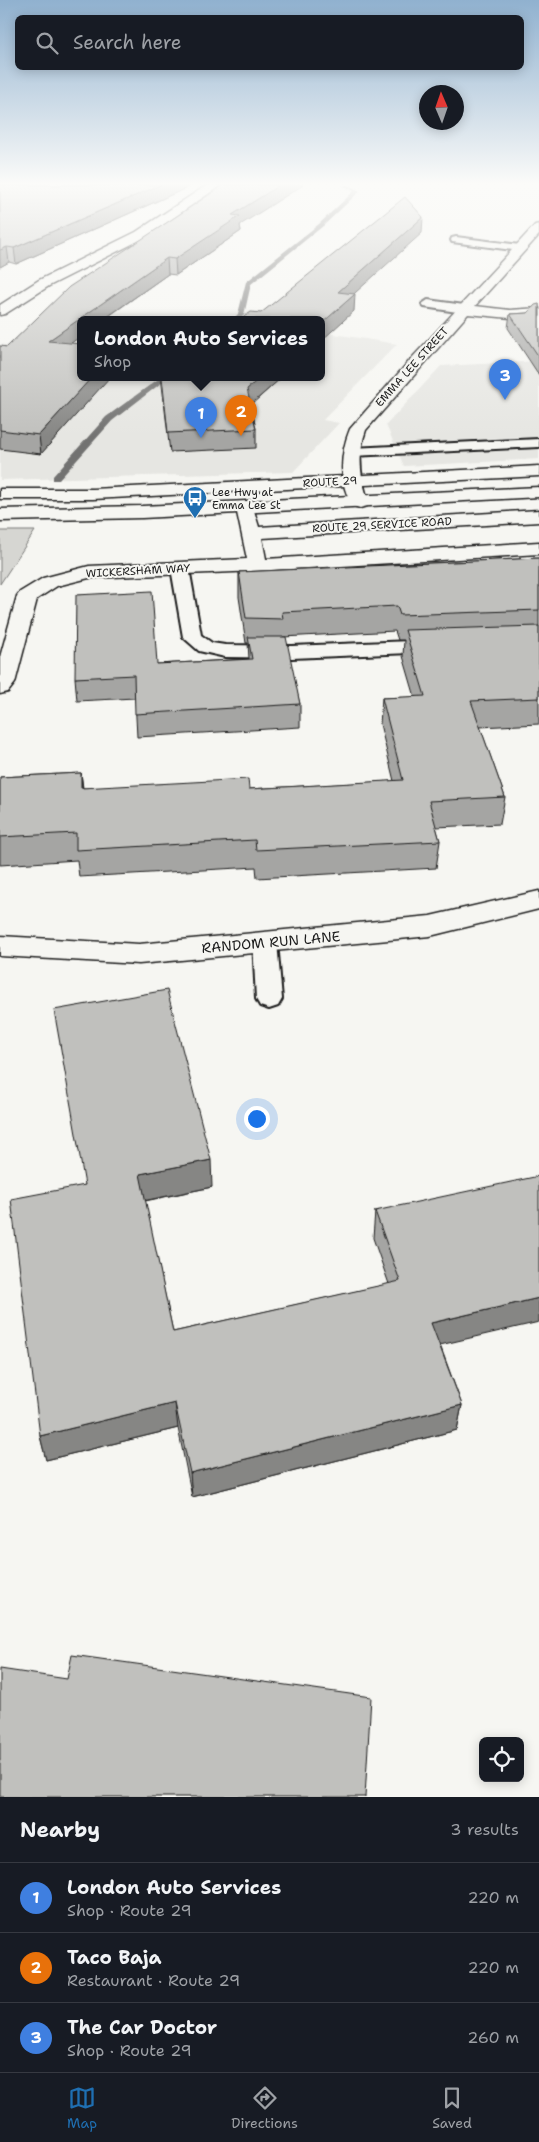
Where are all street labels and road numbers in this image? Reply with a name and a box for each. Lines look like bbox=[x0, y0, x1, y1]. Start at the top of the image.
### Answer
street label: EMMA LEE STREET bbox=[372, 324, 452, 410]
street label: ROUTE 29 bbox=[302, 473, 358, 491]
street label: ROUTE 29 SERVICE ROAD bbox=[312, 514, 452, 536]
street label: WICKERSHAM WAY bbox=[85, 561, 191, 581]
street label: RANDOM RUN LANE bbox=[201, 927, 341, 957]

